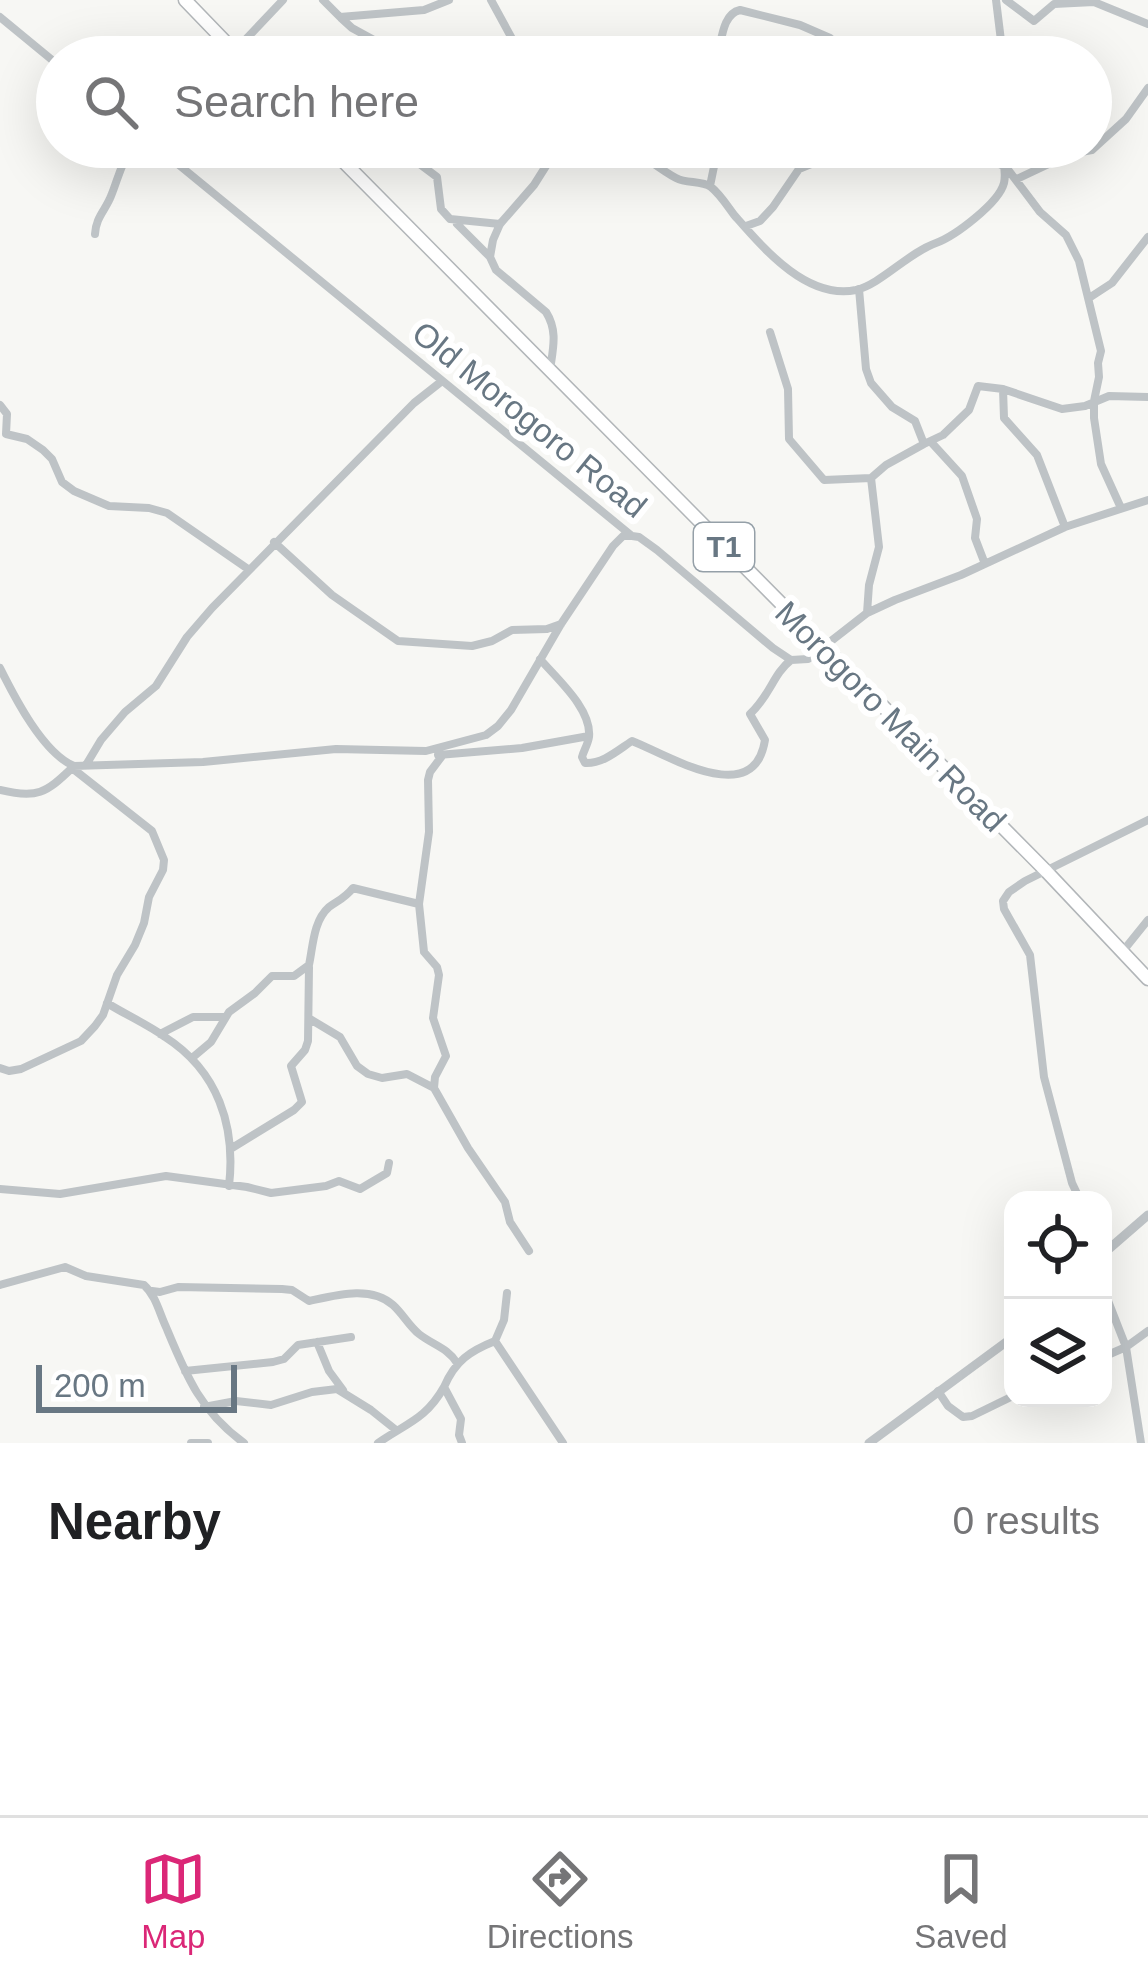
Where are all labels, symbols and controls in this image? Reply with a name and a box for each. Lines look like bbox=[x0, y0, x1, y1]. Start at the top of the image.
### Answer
search box bbox=[36, 36, 1112, 168]
icon: search bbox=[78, 69, 144, 135]
text: Search here bbox=[174, 76, 419, 127]
street label: Old Morogoro Road bbox=[405, 314, 654, 525]
road number: T1 bbox=[694, 523, 754, 571]
street label: Morogoro Main Road bbox=[768, 594, 1013, 839]
map controls bbox=[1004, 1191, 1112, 1407]
button: locate bbox=[1004, 1191, 1112, 1299]
button: layers bbox=[1004, 1299, 1112, 1407]
scale bar bbox=[36, 1359, 237, 1412]
text: 200 m bbox=[54, 1367, 146, 1404]
text: Nearby bbox=[48, 1493, 221, 1550]
text: 0 results bbox=[953, 1499, 1100, 1542]
tab: Map bbox=[140, 1846, 206, 1956]
tab: Directions bbox=[487, 1846, 634, 1956]
tab: Saved bbox=[914, 1846, 1008, 1956]

